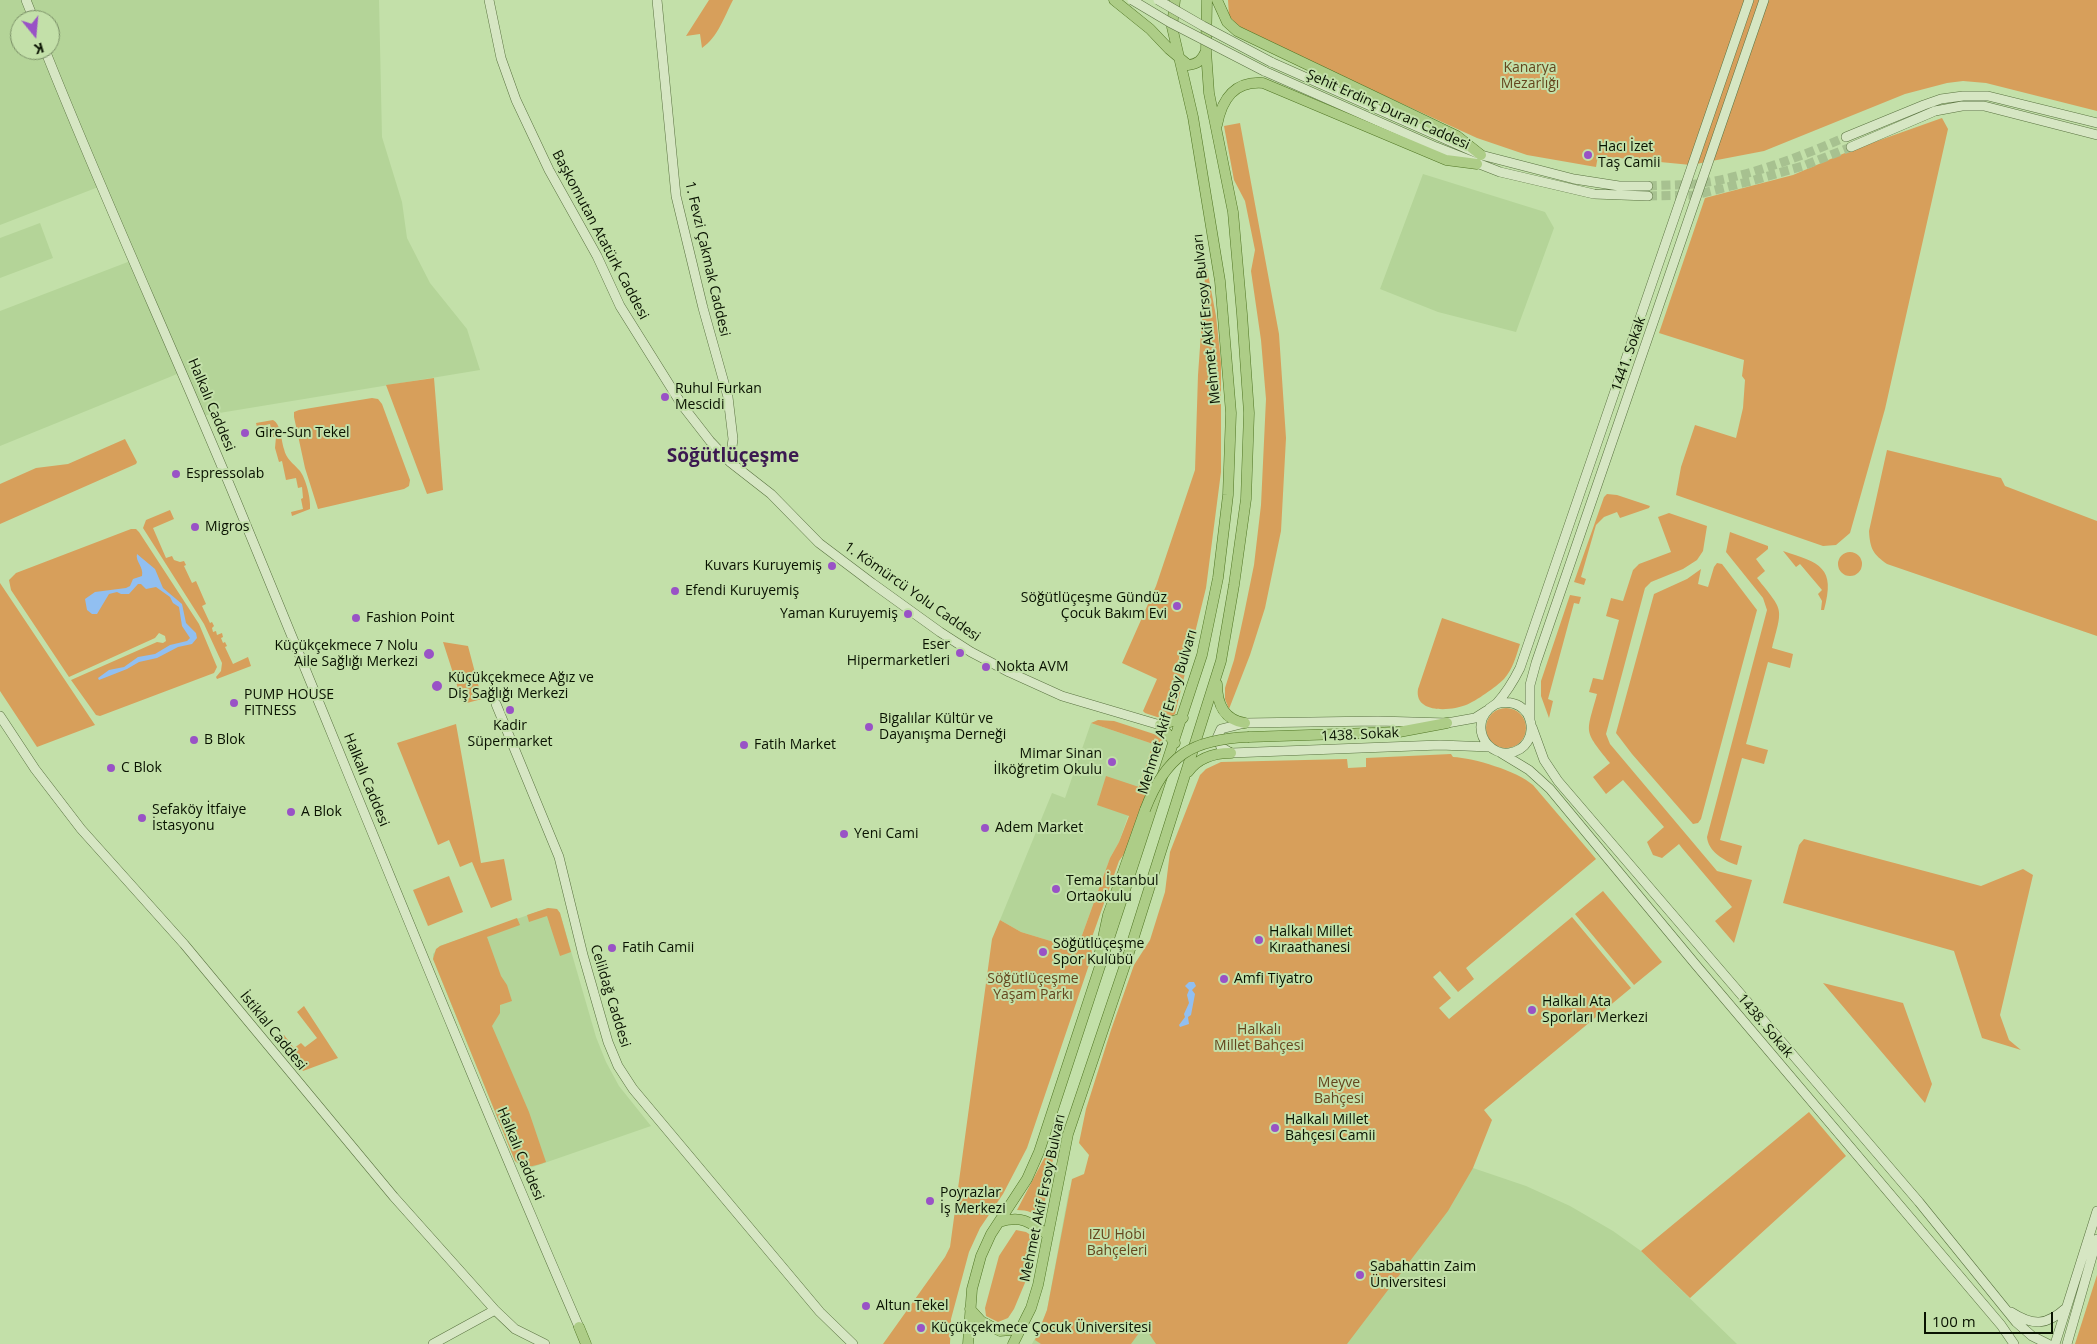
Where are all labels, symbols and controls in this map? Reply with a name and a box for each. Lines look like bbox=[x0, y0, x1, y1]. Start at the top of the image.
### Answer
north arrow bbox=[10, 10, 60, 60]
text: K bbox=[32, 38, 46, 59]
park label: Kanarya Mezarlığı bbox=[1501, 60, 1559, 92]
street label: Şehit Erdinç Duran Caddesi bbox=[1304, 66, 1472, 154]
place label: Hacı İzet Taş Camii bbox=[1598, 139, 1660, 172]
street label: Başkomutan Atatürk Caddesi bbox=[548, 147, 652, 323]
marker: Hacı İzet Taş Camii bbox=[1582, 149, 1594, 161]
street label: 1. Fevzi Çakmak Caddesi bbox=[681, 180, 733, 338]
street label: Mehmet Akif Ersoy Bulvarı bbox=[1190, 233, 1224, 405]
street label: 1441. Sokak bbox=[1608, 314, 1650, 394]
street label: Halkalı Caddesi bbox=[184, 356, 238, 454]
place label: Ruhul Furkan Mescidi bbox=[675, 381, 762, 414]
marker: Ruhul Furkan Mescidi bbox=[659, 391, 671, 403]
place label: Gire-Sun Tekel bbox=[255, 425, 350, 441]
marker: Gire-Sun Tekel bbox=[239, 427, 251, 439]
district label: Söğütlüçeşme bbox=[667, 446, 799, 468]
place label: Espressolab bbox=[186, 466, 264, 482]
marker: Espressolab bbox=[170, 468, 182, 480]
place label: Migros bbox=[205, 519, 250, 535]
marker: Migros bbox=[189, 521, 201, 533]
street label: 1. Kömürcü Yolu Caddesi bbox=[841, 539, 983, 645]
place label: Kuvars Kuruyemiş bbox=[705, 558, 822, 574]
marker: Kuvars Kuruyemiş bbox=[826, 560, 838, 572]
place label: Efendi Kuruyemiş bbox=[685, 583, 799, 599]
marker: Efendi Kuruyemiş bbox=[669, 585, 681, 597]
place label: Söğütlüçeşme Gündüz Çocuk Bakım Evi bbox=[1021, 590, 1167, 622]
marker: Söğütlüçeşme Gündüz Çocuk Bakım Evi bbox=[1171, 600, 1183, 612]
place label: Yaman Kuruyemiş bbox=[780, 606, 898, 622]
marker: Yaman Kuruyemiş bbox=[902, 608, 914, 620]
place label: Fashion Point bbox=[366, 610, 454, 626]
marker: Fashion Point bbox=[350, 612, 362, 624]
street label: Mehmet Akif Ersoy Bulvarı bbox=[1135, 628, 1201, 796]
place label: Eser Hipermarketleri bbox=[847, 637, 950, 670]
place label: Küçükçekmece 7 Nolu Aile Sağlığı Merkezi bbox=[275, 638, 418, 670]
marker: Küçükçekmece 7 Nolu Aile Sağlığı Merkezi bbox=[422, 647, 436, 661]
marker: Eser Hipermarketleri bbox=[954, 647, 966, 659]
place label: Nokta AVM bbox=[996, 659, 1069, 675]
marker: Nokta AVM bbox=[980, 661, 992, 673]
place label: Küçükçekmece Ağız ve Diş Sağlığı Merkezi bbox=[448, 670, 594, 702]
marker: Küçükçekmece Ağız ve Diş Sağlığı Merkezi bbox=[430, 679, 444, 693]
place label: PUMP HOUSE FITNESS bbox=[244, 687, 334, 720]
marker: PUMP HOUSE FITNESS bbox=[228, 697, 240, 709]
marker: Kadir Süpermarket bbox=[504, 704, 516, 716]
place label: Bigalılar Kültür ve Dayanışma Derneği bbox=[879, 711, 1006, 744]
place label: Kadir Süpermarket bbox=[467, 718, 553, 750]
marker: Bigalılar Kültür ve Dayanışma Derneği bbox=[863, 721, 875, 733]
street label: 1438. Sokak bbox=[1321, 725, 1399, 745]
street label: Halkalı Caddesi bbox=[340, 731, 392, 829]
place label: B Blok bbox=[204, 732, 245, 748]
marker: B Blok bbox=[188, 734, 200, 746]
place label: Fatih Market bbox=[754, 737, 836, 753]
marker: Fatih Market bbox=[738, 739, 750, 751]
place label: Mimar Sinan İlköğretim Okulu bbox=[994, 746, 1102, 779]
marker: Mimar Sinan İlköğretim Okulu bbox=[1106, 756, 1118, 768]
place label: C Blok bbox=[121, 760, 162, 776]
marker: C Blok bbox=[105, 762, 117, 774]
place label: Sefaköy İtfaiye İstasyonu bbox=[152, 802, 246, 834]
place label: A Blok bbox=[301, 804, 342, 820]
marker: A Blok bbox=[285, 806, 297, 818]
marker: Sefaköy İtfaiye İstasyonu bbox=[136, 812, 148, 824]
place label: Adem Market bbox=[995, 820, 1083, 836]
marker: Adem Market bbox=[979, 822, 991, 834]
place label: Yeni Cami bbox=[854, 826, 919, 842]
marker: Yeni Cami bbox=[838, 828, 850, 840]
place label: Tema İstanbul Ortaokulu bbox=[1066, 873, 1159, 906]
marker: Tema İstanbul Ortaokulu bbox=[1050, 883, 1062, 895]
place label: Halkalı Millet Kıraathanesi bbox=[1269, 924, 1353, 956]
marker: Halkalı Millet Kıraathanesi bbox=[1253, 934, 1265, 946]
place label: Söğütlüçeşme Spor Kulübü bbox=[1053, 936, 1144, 969]
place label: Fatih Camii bbox=[622, 940, 694, 956]
marker: Fatih Camii bbox=[606, 942, 618, 954]
street label: Celildağ Caddesi bbox=[586, 943, 634, 1049]
marker: Söğütlüçeşme Spor Kulübü bbox=[1037, 946, 1049, 958]
park label: Söğütlüçeşme Yaşam Parkı bbox=[987, 971, 1079, 1004]
place label: Amfi Tiyatro bbox=[1234, 971, 1313, 987]
marker: Amfi Tiyatro bbox=[1218, 973, 1230, 985]
street label: İstiklal Caddesi bbox=[236, 988, 310, 1074]
street label: 1438. Sokak bbox=[1734, 991, 1796, 1061]
place label: Halkalı Ata Sporları Merkezi bbox=[1542, 994, 1648, 1026]
marker: Halkalı Ata Sporları Merkezi bbox=[1526, 1004, 1538, 1016]
park label: Halkalı Millet Bahçesi bbox=[1214, 1022, 1304, 1054]
park label: Meyve Bahçesi bbox=[1314, 1075, 1364, 1108]
street label: Halkalı Caddesi bbox=[493, 1105, 547, 1203]
place label: Halkalı Millet Bahçesi Camii bbox=[1285, 1112, 1375, 1144]
street label: Mehmet Akif Ersoy Bulvarı bbox=[1017, 1113, 1069, 1283]
marker: Halkalı Millet Bahçesi Camii bbox=[1269, 1122, 1281, 1134]
place label: Poyrazlar İş Merkezi bbox=[940, 1185, 1006, 1218]
marker: Poyrazlar İş Merkezi bbox=[924, 1195, 936, 1207]
park label: IZU Hobi Bahçeleri bbox=[1087, 1227, 1147, 1260]
place label: Sabahattin Zaim Üniversitesi bbox=[1370, 1259, 1476, 1292]
marker: Sabahattin Zaim Üniversitesi bbox=[1354, 1269, 1366, 1281]
place label: Altun Tekel bbox=[876, 1298, 949, 1314]
marker: Altun Tekel bbox=[860, 1300, 872, 1312]
scale bar bbox=[1927, 1302, 2056, 1334]
text: 100 m bbox=[1932, 1311, 1976, 1331]
place label: Küçükçekmece Çocuk Üniversitesi bbox=[931, 1320, 1151, 1336]
marker: Küçükçekmece Çocuk Üniversitesi bbox=[915, 1322, 927, 1334]

